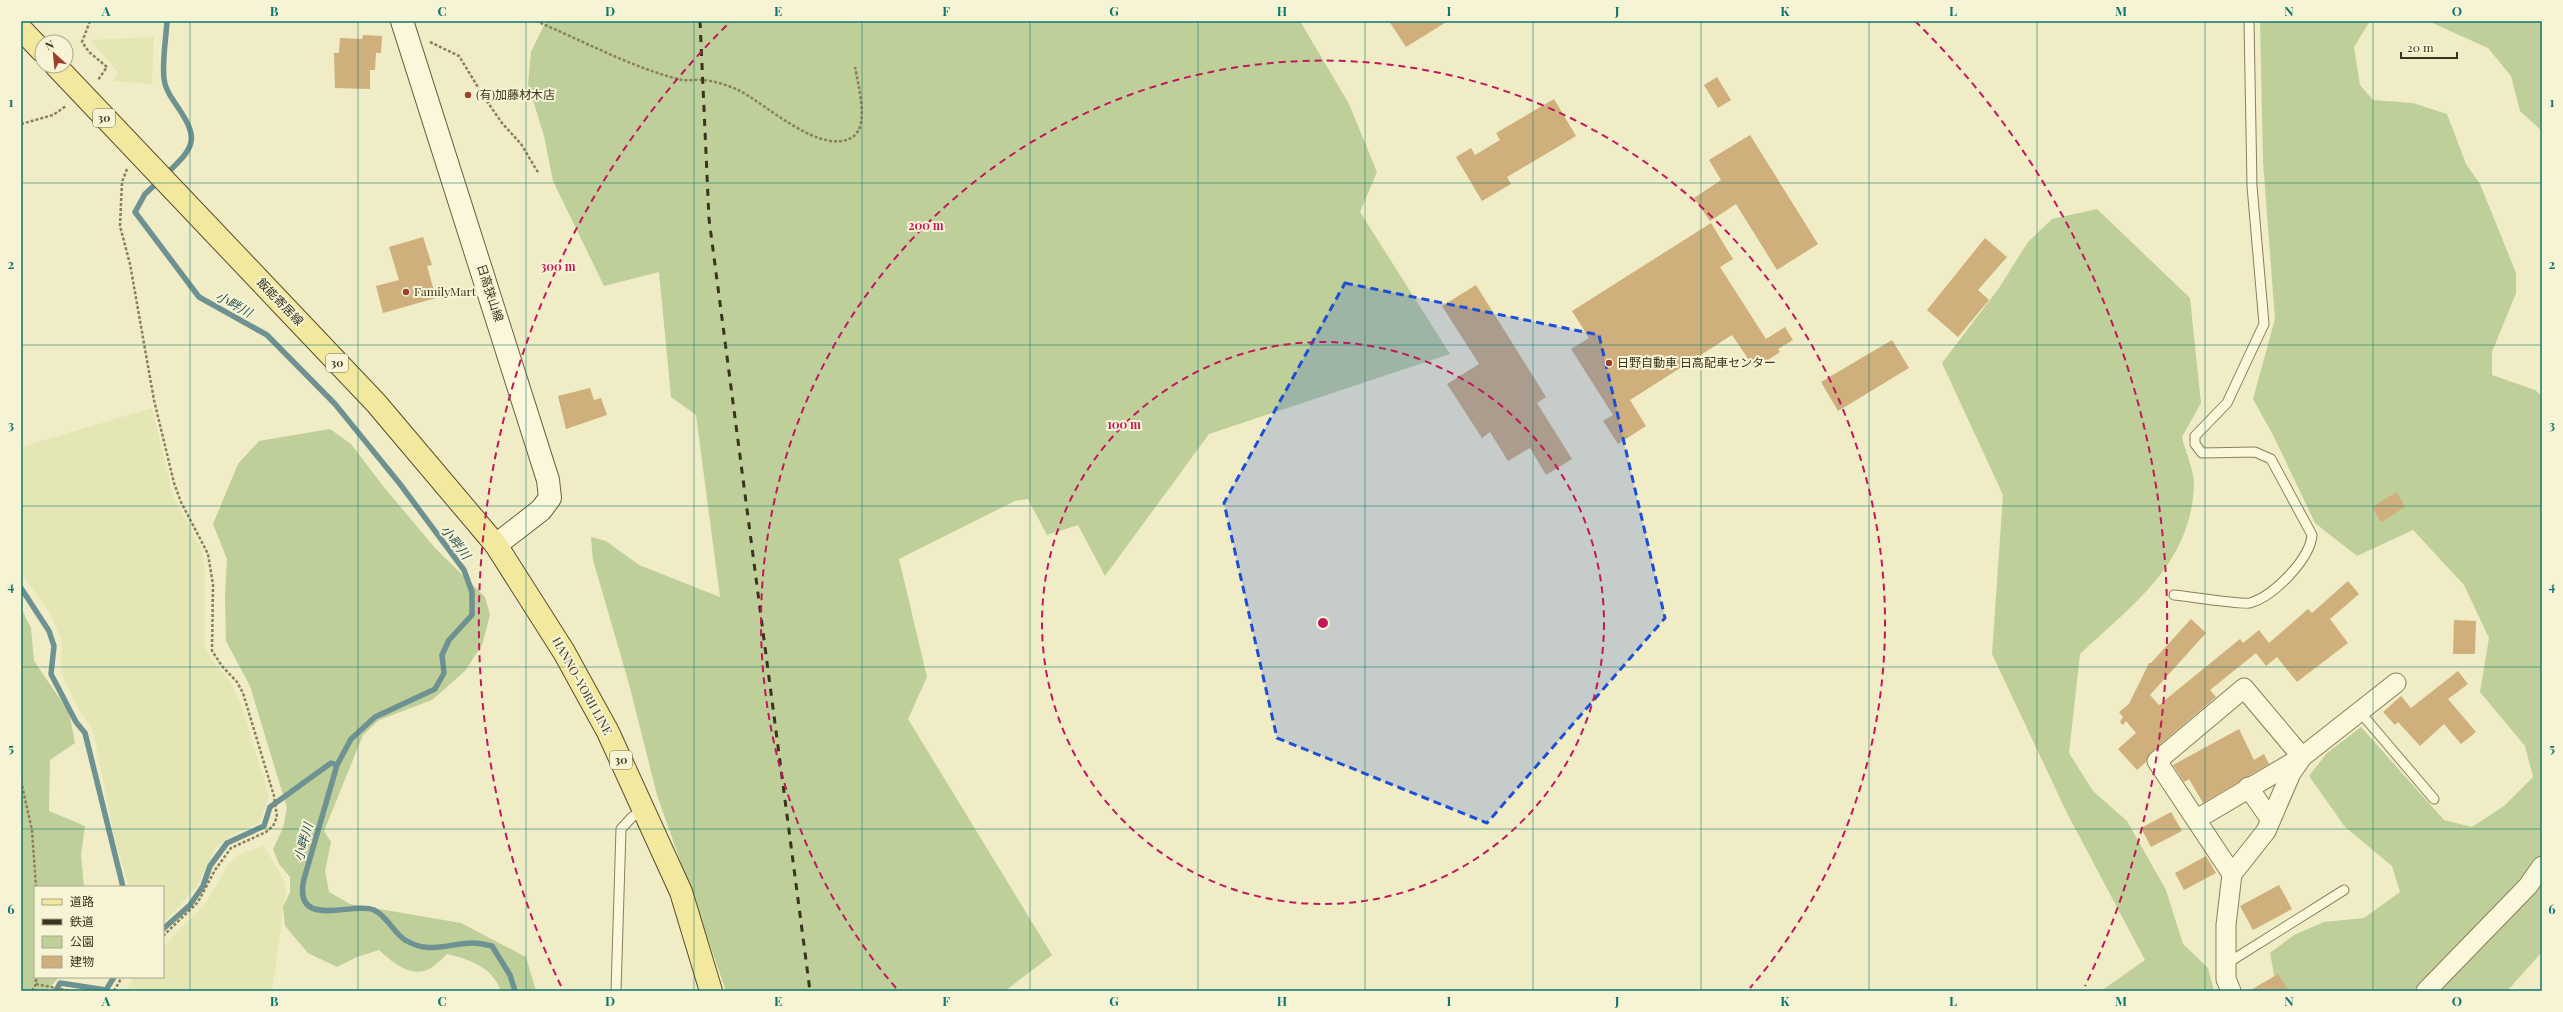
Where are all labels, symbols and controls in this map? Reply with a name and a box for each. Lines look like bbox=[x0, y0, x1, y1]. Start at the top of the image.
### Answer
text: A bbox=[101, 2, 111, 19]
text: B bbox=[270, 2, 279, 19]
text: C bbox=[437, 2, 447, 19]
text: D bbox=[605, 2, 615, 19]
text: E bbox=[774, 2, 782, 19]
text: F bbox=[942, 2, 950, 19]
text: G bbox=[1109, 2, 1119, 19]
text: H bbox=[1277, 2, 1287, 19]
text: I bbox=[1447, 2, 1452, 19]
text: J bbox=[1614, 2, 1620, 19]
text: K bbox=[1780, 2, 1790, 19]
text: L bbox=[1949, 2, 1957, 19]
text: M bbox=[2115, 2, 2127, 19]
text: N bbox=[2284, 2, 2294, 19]
text: O bbox=[2452, 2, 2462, 19]
north arrow bbox=[34, 34, 74, 74]
scale bar bbox=[2401, 34, 2457, 60]
text: N bbox=[42, 36, 56, 53]
text: 20 m bbox=[2407, 39, 2434, 55]
place label: (有)加藤材木店 bbox=[476, 86, 555, 102]
marker: (有)加藤材木店 bbox=[463, 90, 473, 100]
text: 1 bbox=[9, 93, 14, 110]
text: 1 bbox=[2550, 93, 2555, 110]
road number: 30 bbox=[93, 109, 115, 127]
text: 200 m bbox=[908, 217, 944, 233]
text: 2 bbox=[8, 255, 15, 272]
text: 2 bbox=[2549, 255, 2556, 272]
text: 300 m bbox=[541, 258, 576, 274]
street label: 日高狭山線 bbox=[474, 262, 508, 324]
street label: 飯能寄居線 bbox=[254, 274, 307, 328]
place label: FamilyMart bbox=[414, 283, 477, 299]
water label: 小畔川 bbox=[213, 287, 257, 321]
marker: FamilyMart bbox=[401, 287, 411, 297]
road number: 30 bbox=[326, 354, 348, 372]
place label: 日野自動車 日高配車センター bbox=[1617, 354, 1776, 370]
marker: 日野自動車 日高配車センター bbox=[1604, 358, 1614, 368]
text: 3 bbox=[8, 416, 14, 433]
text: 100 m bbox=[1107, 416, 1141, 432]
text: 3 bbox=[2549, 416, 2555, 433]
water label: 小畔川 bbox=[438, 521, 476, 564]
text: 4 bbox=[8, 577, 15, 594]
text: 4 bbox=[2549, 577, 2556, 594]
centre of rings bbox=[1316, 616, 1330, 630]
street label: HANNO-YORII LINE bbox=[549, 634, 616, 737]
text: 5 bbox=[8, 739, 14, 756]
text: 5 bbox=[2549, 739, 2555, 756]
road number: 30 bbox=[610, 751, 632, 769]
water label: 小畔川 bbox=[289, 819, 317, 863]
legend bbox=[34, 886, 164, 978]
text: 道路 bbox=[70, 893, 94, 909]
text: 6 bbox=[7, 900, 15, 917]
text: 6 bbox=[2548, 900, 2556, 917]
text: 鉄道 bbox=[70, 913, 94, 929]
text: 公園 bbox=[70, 933, 94, 949]
text: 建物 bbox=[70, 953, 94, 969]
text: A bbox=[101, 992, 111, 1009]
text: B bbox=[270, 992, 279, 1009]
text: C bbox=[437, 992, 447, 1009]
text: D bbox=[605, 992, 615, 1009]
text: E bbox=[774, 992, 782, 1009]
text: F bbox=[942, 992, 950, 1009]
text: G bbox=[1109, 992, 1119, 1009]
text: H bbox=[1277, 992, 1287, 1009]
text: I bbox=[1447, 992, 1452, 1009]
text: J bbox=[1614, 992, 1620, 1009]
text: K bbox=[1780, 992, 1790, 1009]
text: L bbox=[1949, 992, 1957, 1009]
text: M bbox=[2115, 992, 2127, 1009]
text: N bbox=[2284, 992, 2294, 1009]
text: O bbox=[2452, 992, 2462, 1009]

